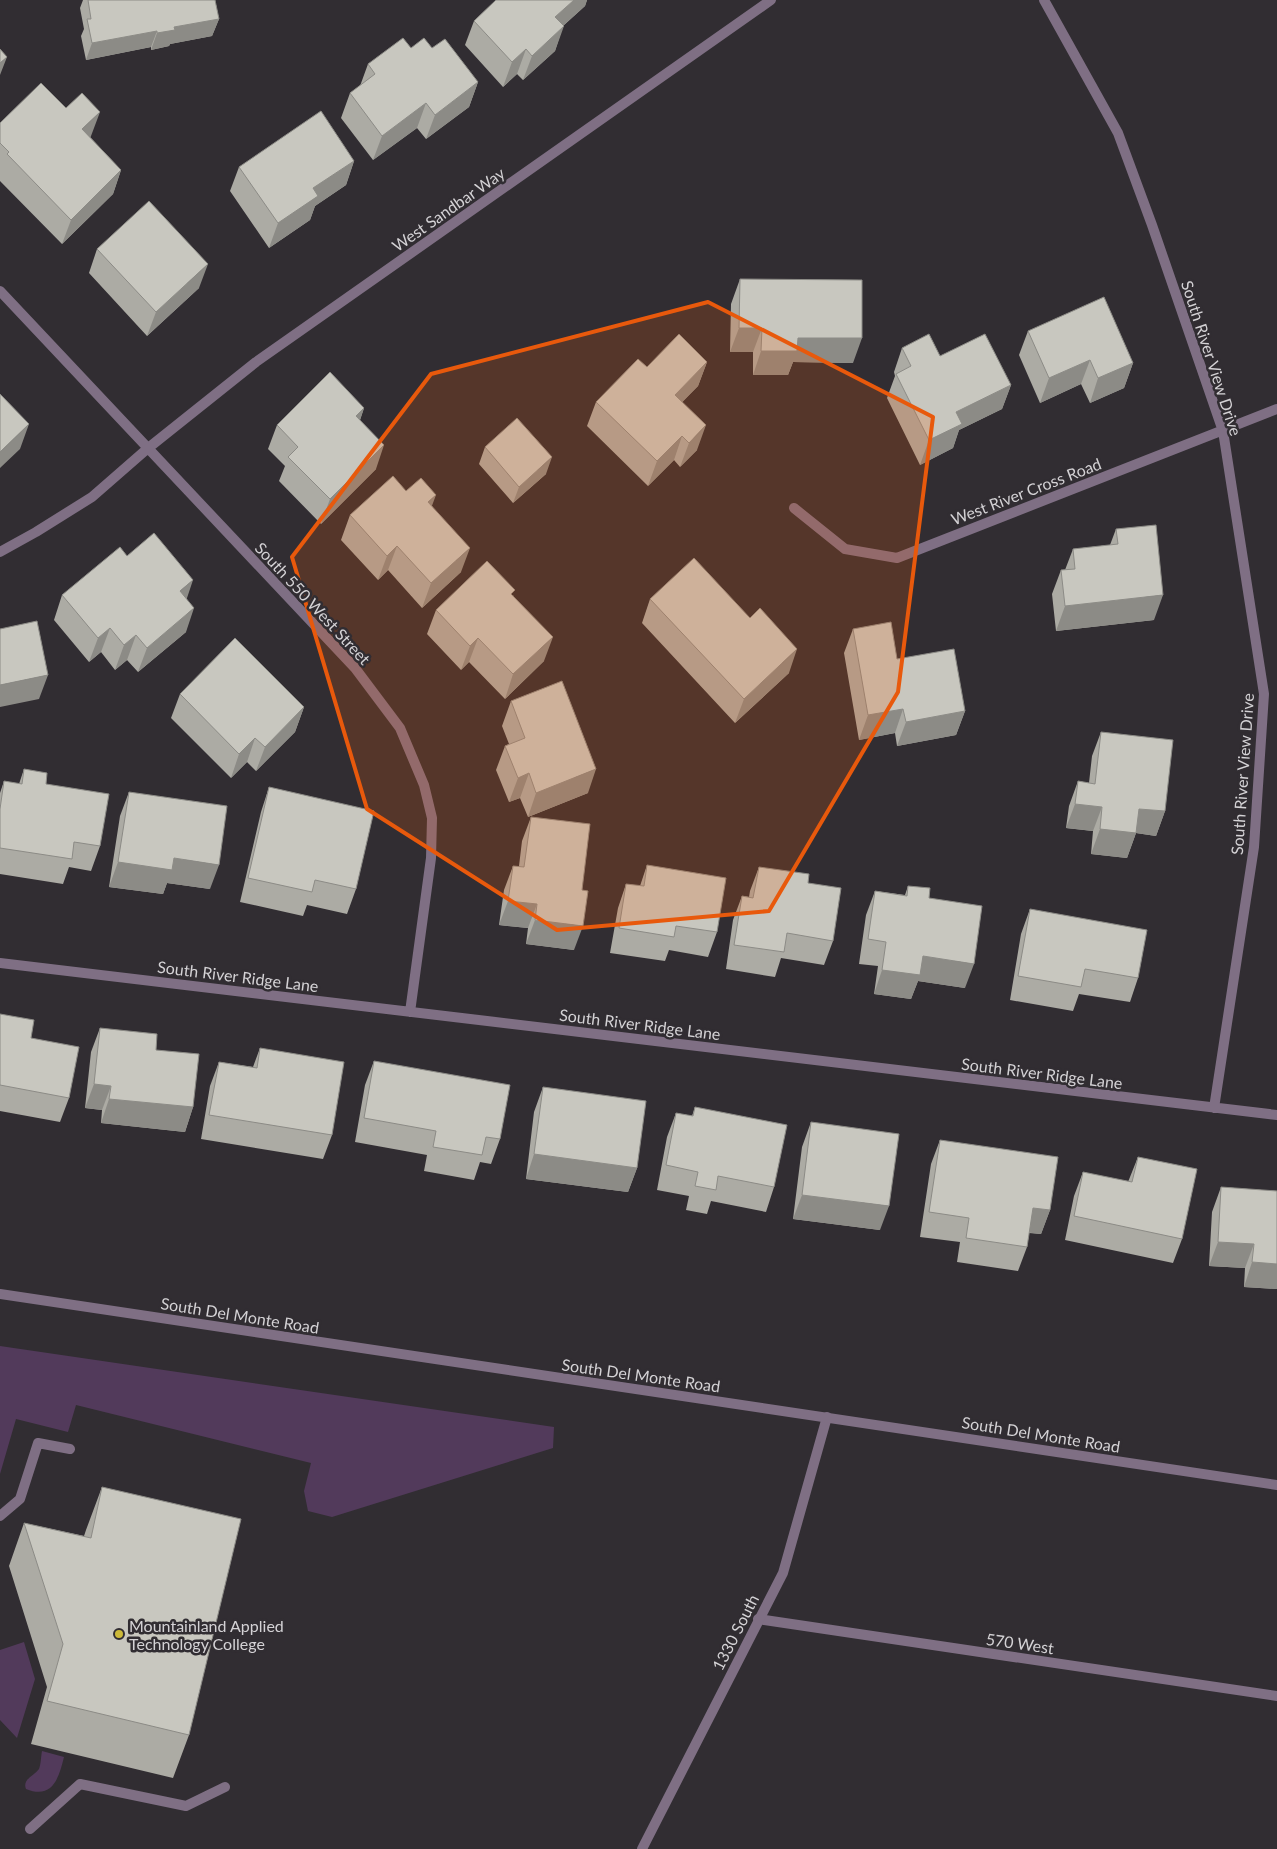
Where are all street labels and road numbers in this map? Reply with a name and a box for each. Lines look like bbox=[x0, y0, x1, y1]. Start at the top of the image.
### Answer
street label: West Sandbar Way bbox=[388, 163, 509, 255]
street label: South River View Drive bbox=[1178, 278, 1246, 438]
street label: West River Cross Road bbox=[948, 454, 1104, 528]
street label: South 550 West Street bbox=[251, 538, 375, 668]
street label: South River View Drive bbox=[1227, 692, 1257, 856]
street label: South River Ridge Lane bbox=[156, 957, 320, 995]
street label: South River Ridge Lane bbox=[558, 1005, 722, 1043]
street label: South River Ridge Lane bbox=[960, 1054, 1124, 1092]
street label: South Del Monte Road bbox=[160, 1293, 320, 1337]
street label: South Del Monte Road bbox=[560, 1354, 722, 1396]
street label: South Del Monte Road bbox=[961, 1412, 1121, 1456]
street label: 1330 South bbox=[708, 1591, 762, 1673]
street label: 570 West bbox=[985, 1629, 1055, 1657]

